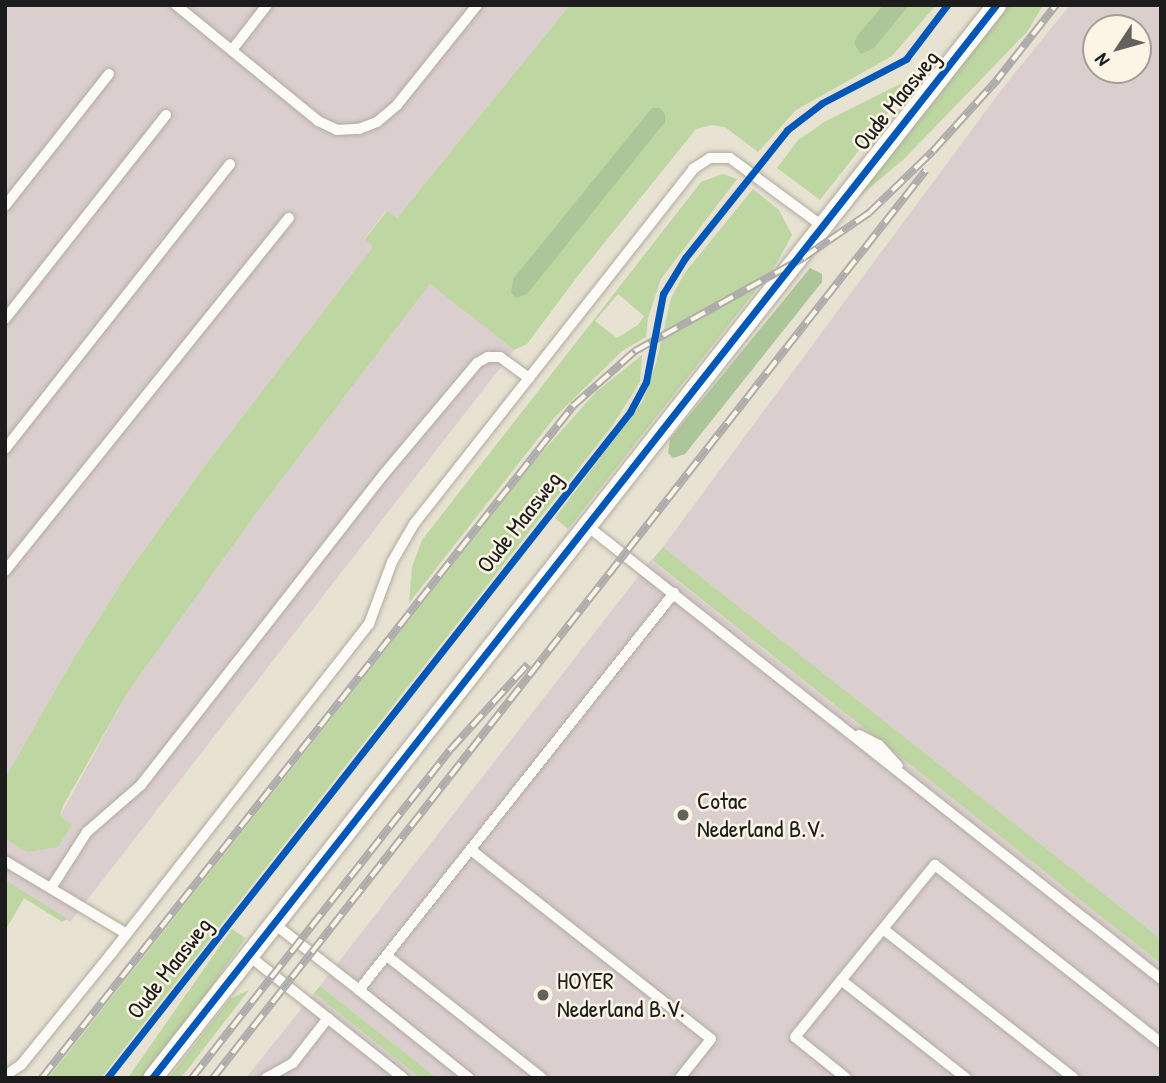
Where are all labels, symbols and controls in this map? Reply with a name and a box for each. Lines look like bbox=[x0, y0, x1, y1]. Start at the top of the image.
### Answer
north arrow bbox=[1082, 14, 1152, 84]
street label: Oude Maasweg bbox=[847, 44, 945, 156]
text: N bbox=[1088, 48, 1115, 72]
street label: Oude Maasweg bbox=[470, 465, 568, 579]
place label: Cotac Nederland B.V. bbox=[697, 787, 825, 843]
marker: Cotac Nederland B.V. bbox=[675, 807, 691, 823]
street label: Oude Maasweg bbox=[120, 911, 218, 1025]
place label: HOYER Nederland B.V. bbox=[557, 967, 685, 1023]
marker: HOYER Nederland B.V. bbox=[535, 987, 551, 1003]

